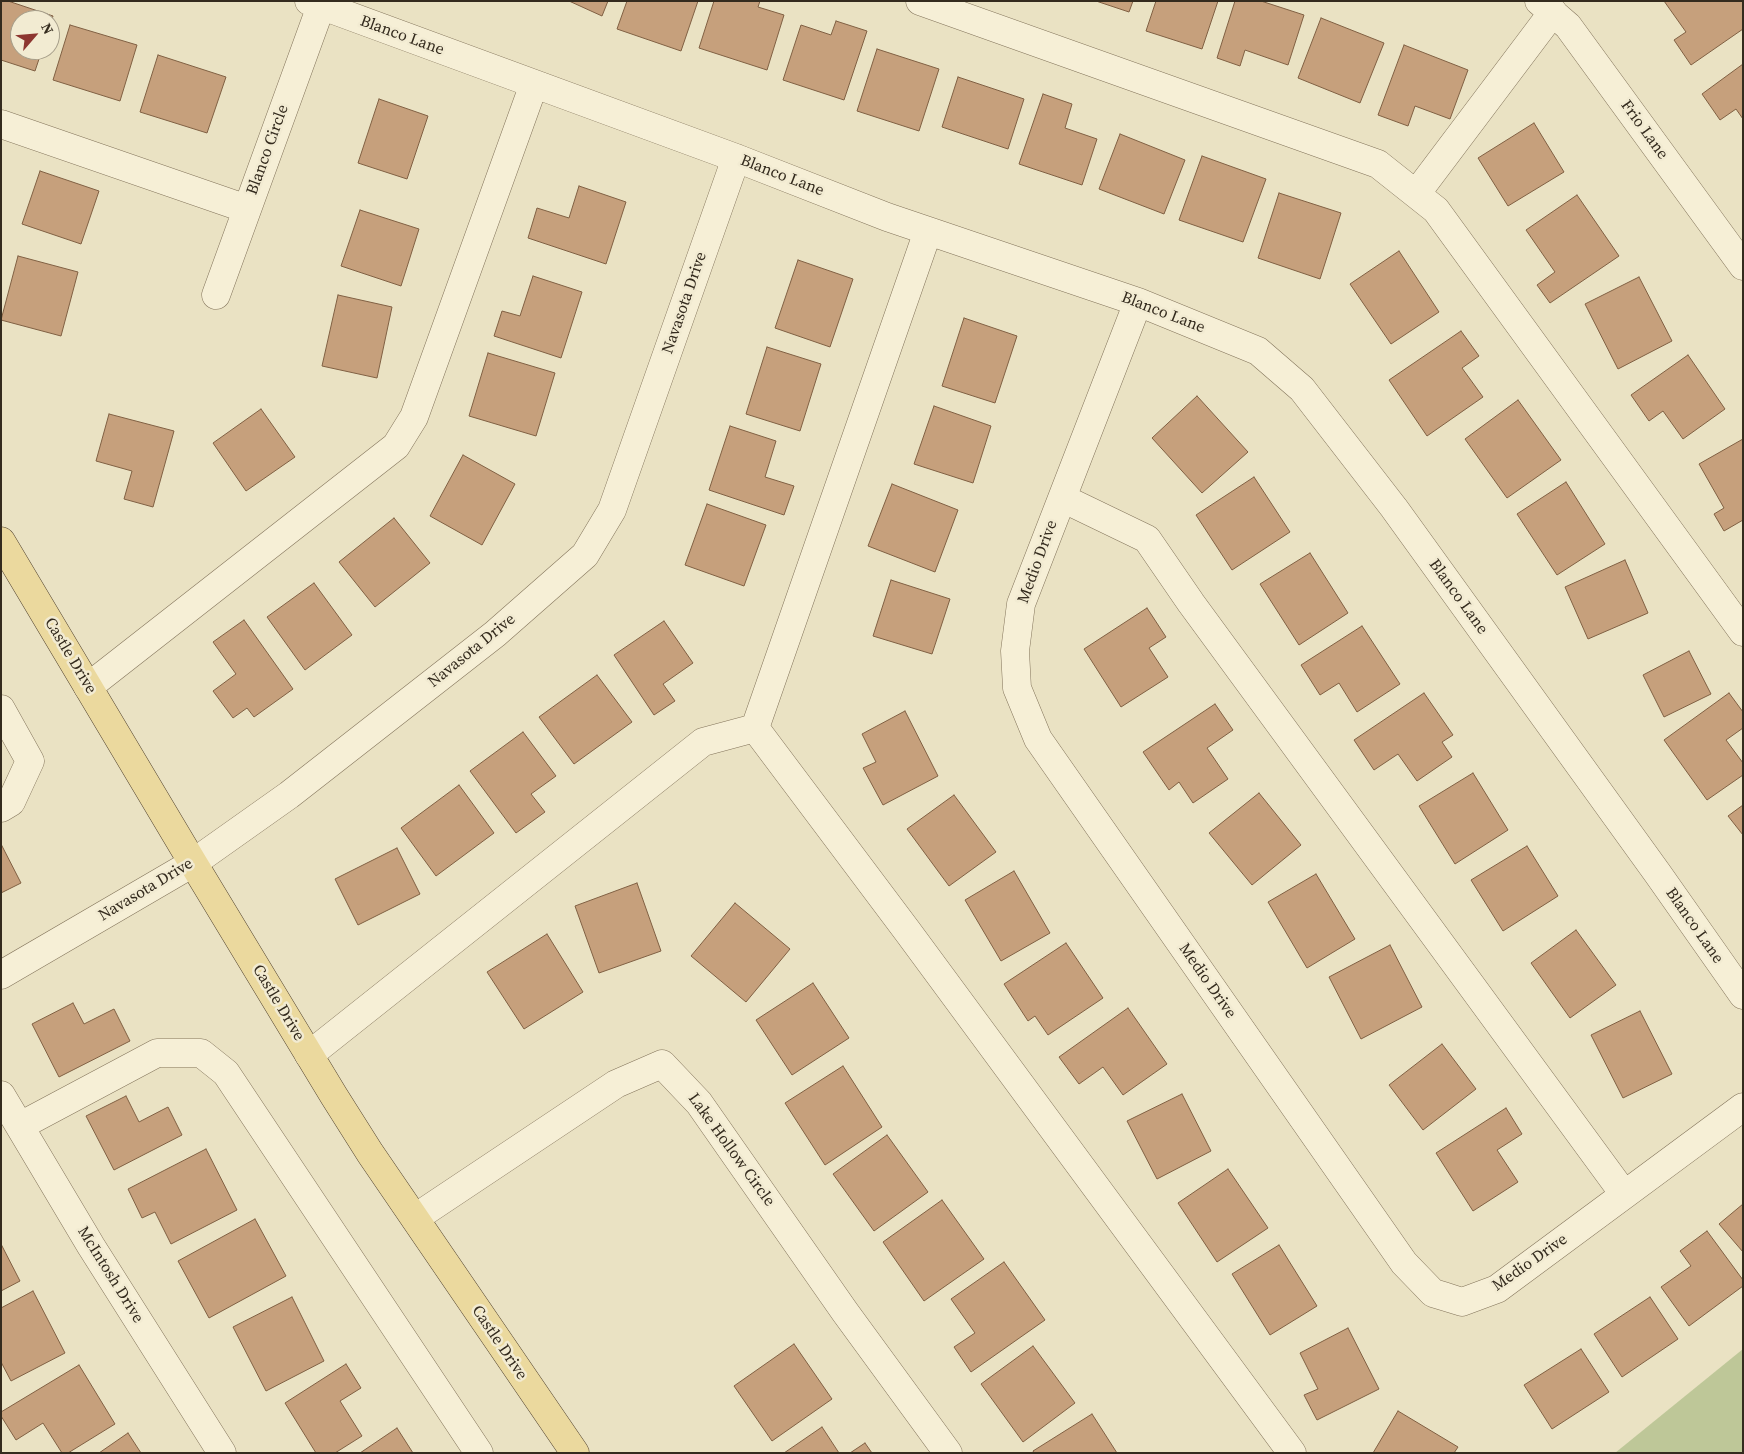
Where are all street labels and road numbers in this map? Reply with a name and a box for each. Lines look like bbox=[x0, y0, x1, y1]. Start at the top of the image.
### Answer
street label: Blanco Lane bbox=[357, 12, 447, 60]
street label: Frio Lane bbox=[1616, 97, 1672, 163]
street label: Blanco Circle bbox=[243, 102, 293, 198]
street label: Blanco Lane bbox=[737, 151, 827, 201]
street label: Navasota Drive bbox=[659, 249, 711, 357]
street label: Blanco Lane bbox=[1118, 288, 1208, 338]
street label: Medio Drive bbox=[1014, 518, 1062, 606]
street label: Blanco Lane bbox=[1424, 556, 1492, 638]
street label: Navasota Drive bbox=[425, 610, 519, 692]
street label: Castle Drive bbox=[40, 614, 100, 698]
street label: Navasota Drive bbox=[95, 854, 197, 926]
street label: Blanco Lane bbox=[1661, 884, 1727, 968]
street label: Medio Drive bbox=[1174, 940, 1240, 1022]
street label: Castle Drive bbox=[248, 961, 308, 1045]
street label: Lake Hollow Circle bbox=[683, 1090, 779, 1210]
street label: McIntosh Drive bbox=[73, 1223, 147, 1327]
street label: Medio Drive bbox=[1489, 1230, 1571, 1296]
street label: Castle Drive bbox=[467, 1302, 531, 1384]

